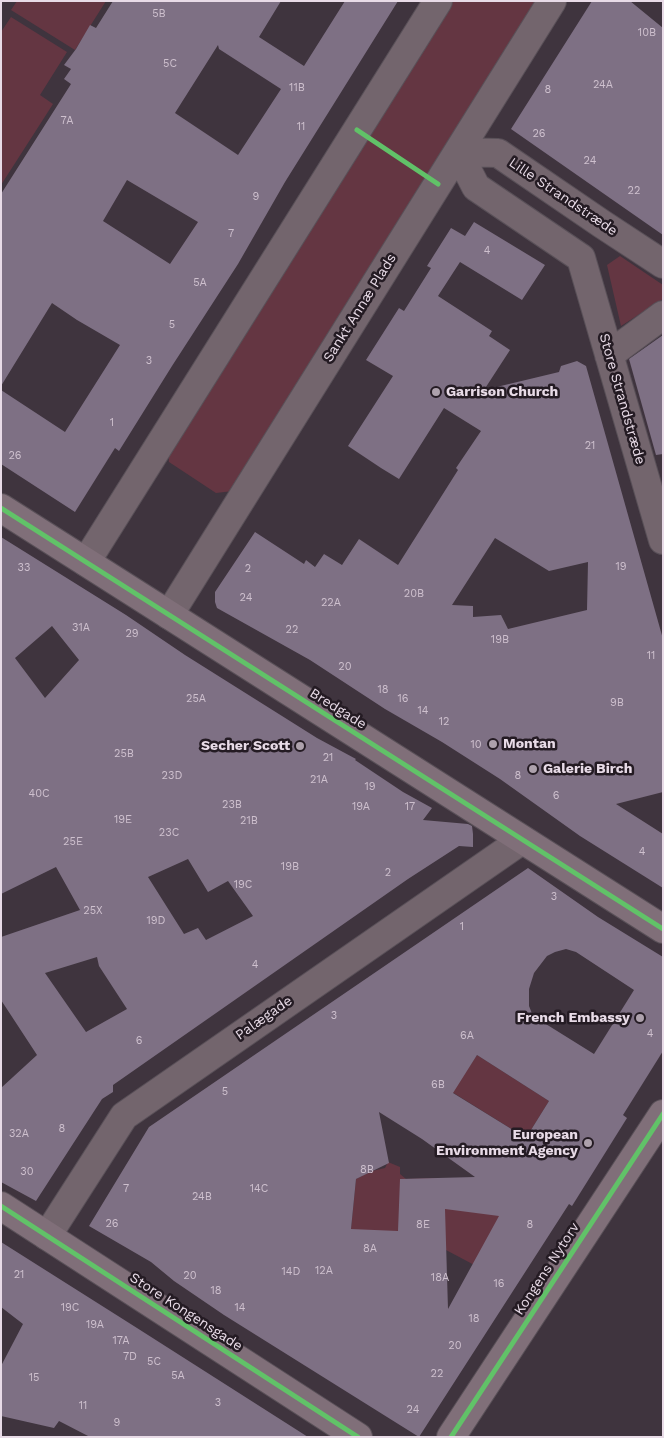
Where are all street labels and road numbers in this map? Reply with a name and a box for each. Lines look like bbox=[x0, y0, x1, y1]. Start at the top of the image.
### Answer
street label: Lille Strandstræde bbox=[505, 154, 621, 240]
street label: Sankt Annæ Plads bbox=[320, 251, 400, 365]
street label: Store Strandstræde bbox=[595, 332, 649, 466]
street label: Bredgade bbox=[307, 685, 369, 733]
street label: Palægade bbox=[232, 992, 296, 1044]
street label: Kongens Nytorv bbox=[511, 1220, 583, 1318]
street label: Store Kongensgade bbox=[126, 1269, 246, 1355]

